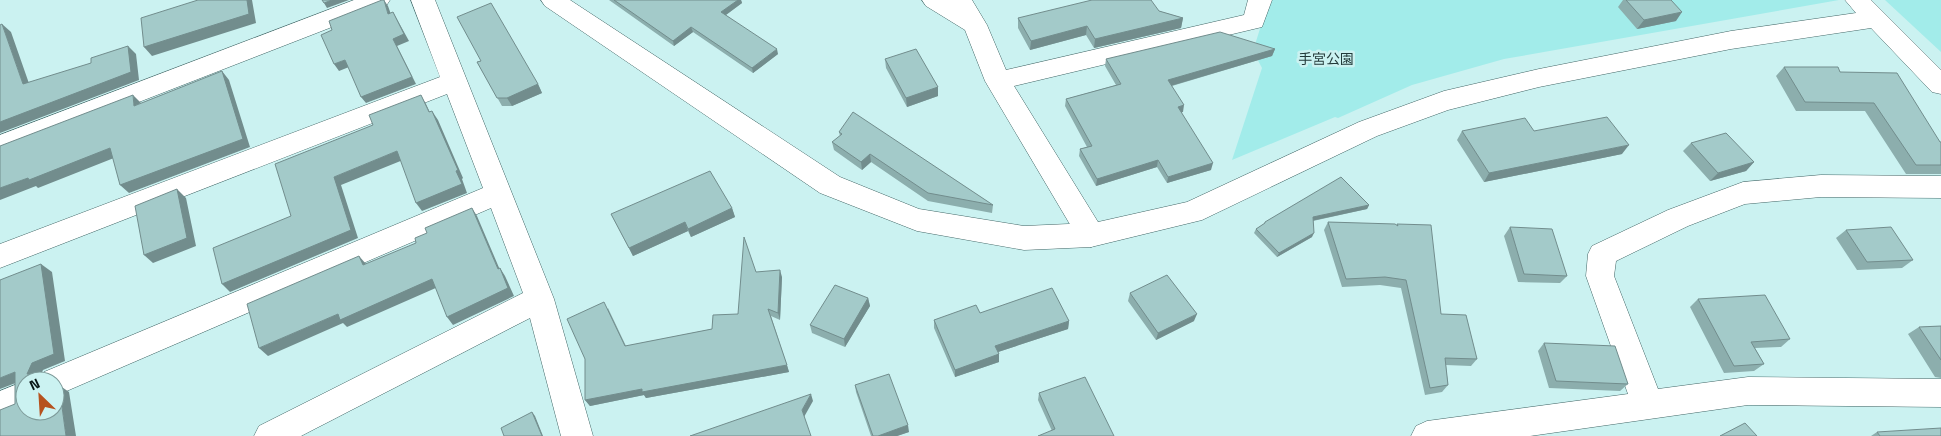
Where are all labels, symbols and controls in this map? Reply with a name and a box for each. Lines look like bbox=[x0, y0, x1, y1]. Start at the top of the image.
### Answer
park label: 手宮公園 bbox=[1298, 48, 1354, 69]
north arrow bbox=[15, 371, 65, 421]
text: N bbox=[25, 372, 43, 395]

